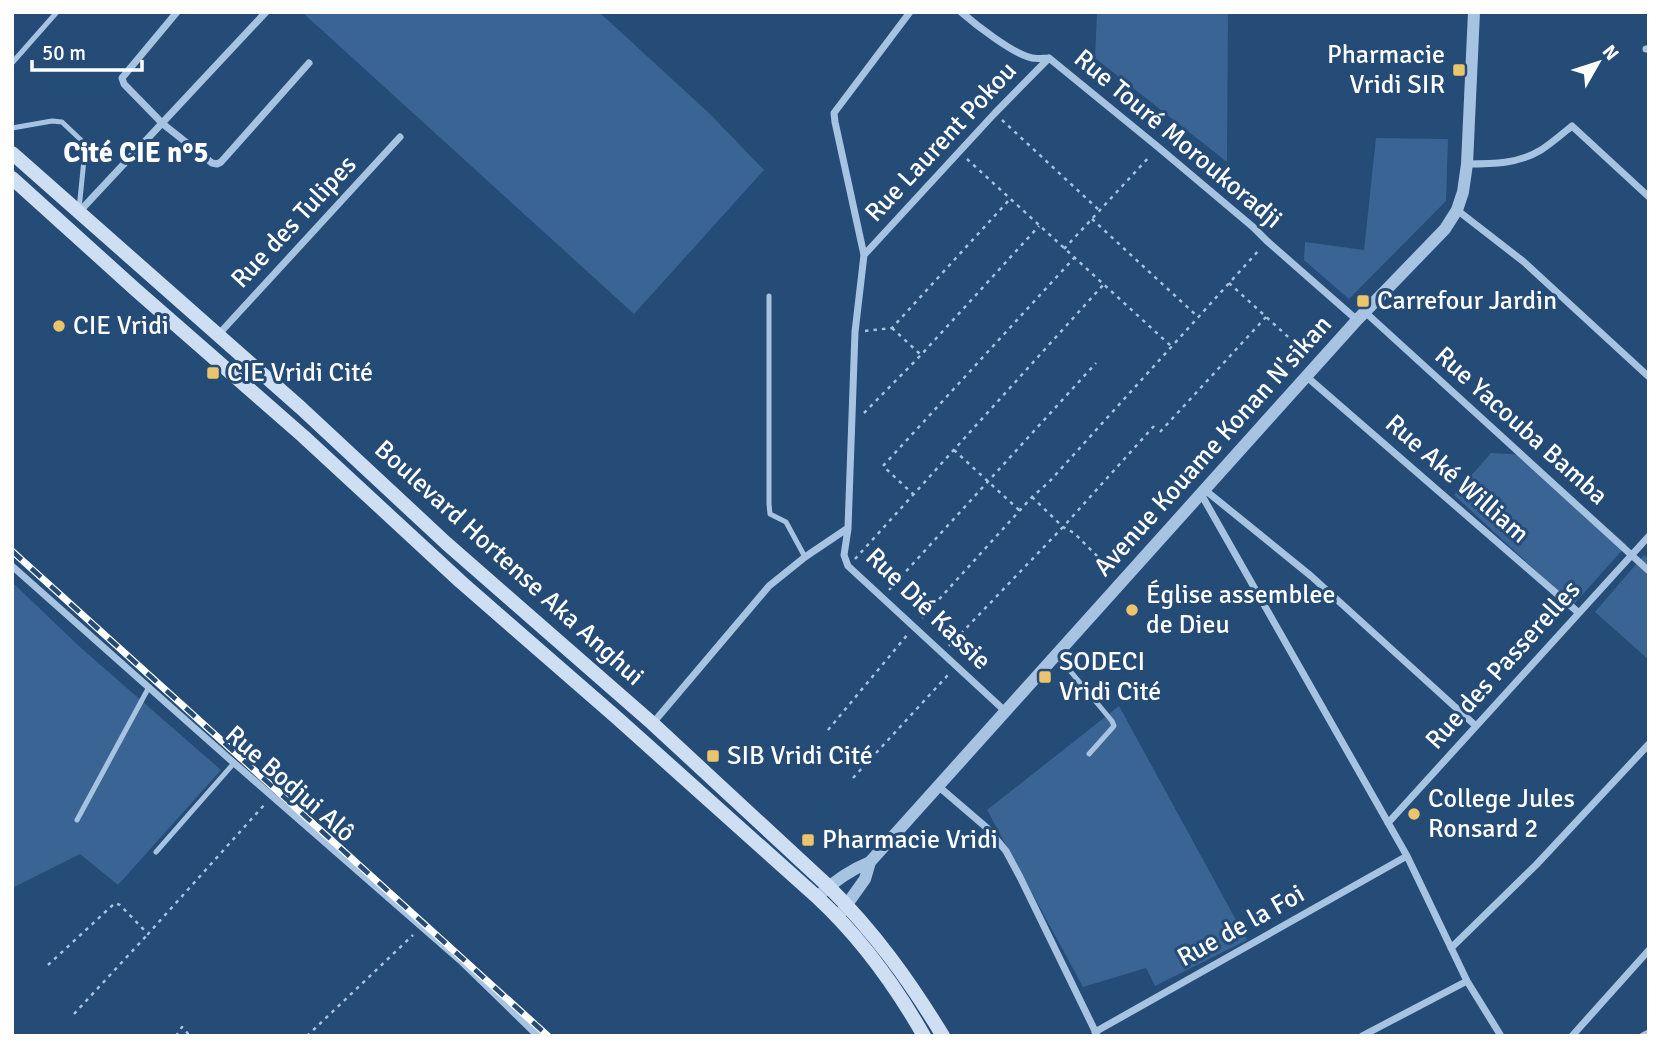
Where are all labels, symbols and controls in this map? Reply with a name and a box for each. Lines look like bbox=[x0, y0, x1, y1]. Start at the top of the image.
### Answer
scale bar bbox=[32, 28, 142, 72]
north arrow bbox=[1563, 28, 1633, 98]
place label: Pharmacie Vridi SIR bbox=[1327, 39, 1445, 101]
text: 50 m bbox=[42, 40, 86, 66]
text: N bbox=[1597, 40, 1624, 66]
street label: Rue Touré Moroukoradji bbox=[1067, 43, 1289, 235]
street label: Rue Laurent Pokou bbox=[859, 55, 1023, 229]
marker: Pharmacie Vridi SIR bbox=[1451, 62, 1467, 78]
district label: Cité CIE n°5 bbox=[63, 136, 209, 170]
street label: Rue des Tulipes bbox=[225, 149, 363, 295]
place label: Carrefour Jardin bbox=[1377, 285, 1557, 317]
marker: Carrefour Jardin bbox=[1355, 293, 1371, 309]
street label: Avenue Kouame Konan N'sikan bbox=[1087, 309, 1339, 583]
place label: CIE Vridi bbox=[73, 310, 169, 342]
marker: CIE Vridi bbox=[51, 318, 67, 334]
street label: Rue Yacouba Bamba bbox=[1428, 340, 1614, 512]
place label: CIE Vridi Cité bbox=[227, 357, 373, 389]
marker: CIE Vridi Cité bbox=[205, 365, 221, 381]
street label: Rue Aké William bbox=[1379, 408, 1535, 550]
street label: Boulevard Hortense Aka Anghui bbox=[368, 433, 650, 693]
street label: Rue Dié Kassie bbox=[859, 541, 997, 677]
street label: Rue des Passerelles bbox=[1419, 574, 1587, 756]
place label: Église assemblee de Dieu bbox=[1146, 579, 1336, 641]
marker: Église assemblee de Dieu bbox=[1124, 602, 1140, 618]
place label: SODECI Vridi Cité bbox=[1059, 646, 1161, 708]
marker: SODECI Vridi Cité bbox=[1037, 669, 1053, 685]
street label: Rue Bodjui Alô bbox=[219, 719, 361, 849]
place label: SIB Vridi Cité bbox=[727, 740, 873, 772]
marker: SIB Vridi Cité bbox=[705, 748, 721, 764]
place label: College Jules Ronsard 2 bbox=[1428, 783, 1575, 845]
marker: College Jules Ronsard 2 bbox=[1406, 806, 1422, 822]
place label: Pharmacie Vridi bbox=[822, 824, 998, 856]
marker: Pharmacie Vridi bbox=[800, 832, 816, 848]
street label: Rue de la Foi bbox=[1172, 878, 1310, 974]

